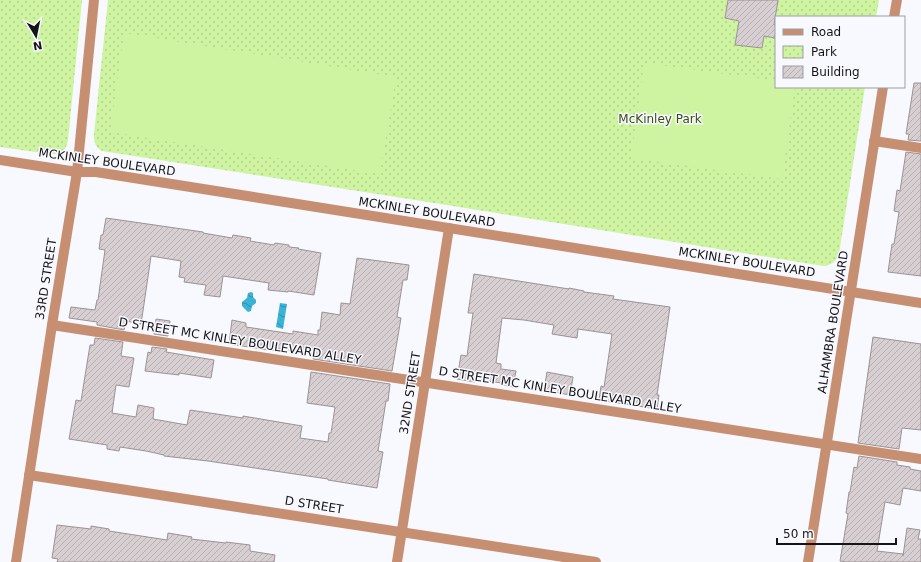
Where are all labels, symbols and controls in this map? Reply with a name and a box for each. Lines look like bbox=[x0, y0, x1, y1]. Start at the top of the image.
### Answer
north arrow bbox=[16, 16, 56, 56]
legend bbox=[775, 16, 905, 88]
text: Road bbox=[811, 25, 841, 39]
text: N bbox=[32, 38, 43, 53]
text: Park bbox=[811, 45, 837, 59]
text: Building bbox=[811, 65, 860, 79]
park label: McKinley Park bbox=[618, 112, 702, 126]
street label: MCKINLEY BOULEVARD bbox=[38, 145, 176, 179]
street label: MCKINLEY BOULEVARD bbox=[358, 194, 496, 230]
street label: 33RD STREET bbox=[33, 237, 59, 321]
street label: MCKINLEY BOULEVARD bbox=[678, 244, 816, 280]
street label: ALHAMBRA BOULEVARD bbox=[815, 250, 851, 394]
street label: D STREET MC KINLEY BOULEVARD ALLEY bbox=[118, 315, 363, 367]
street label: 32ND STREET bbox=[397, 350, 424, 435]
street label: D STREET MC KINLEY BOULEVARD ALLEY bbox=[438, 364, 683, 416]
street label: D STREET bbox=[284, 493, 345, 517]
scale bar bbox=[777, 520, 896, 546]
text: 50 m bbox=[783, 527, 814, 541]

